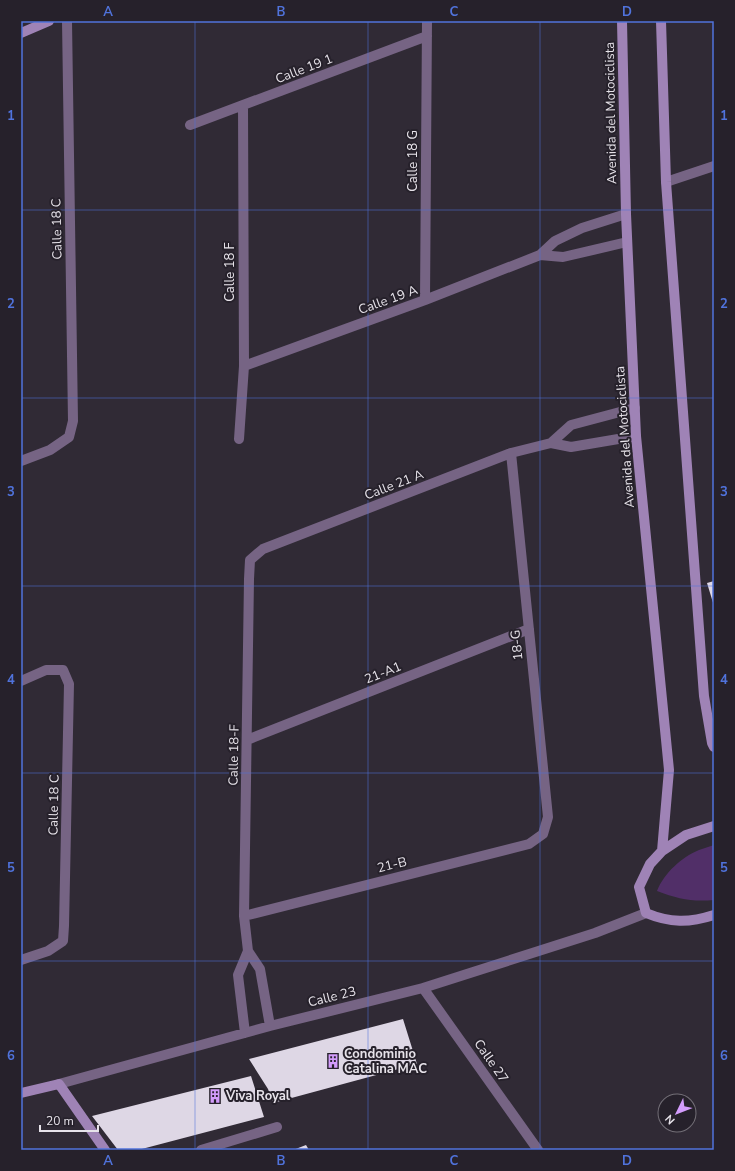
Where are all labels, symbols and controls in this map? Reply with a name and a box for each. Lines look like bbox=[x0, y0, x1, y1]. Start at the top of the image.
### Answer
text: A bbox=[103, 3, 113, 21]
text: B bbox=[277, 3, 286, 21]
text: C bbox=[450, 3, 459, 21]
text: D bbox=[622, 3, 632, 21]
street label: Avenida del Motociclista bbox=[601, 42, 621, 184]
street label: Calle 19 1 bbox=[273, 50, 335, 88]
text: 1 bbox=[7, 107, 15, 125]
text: 1 bbox=[720, 107, 728, 125]
street label: Calle 18 G bbox=[404, 130, 422, 192]
street label: Calle 18 C bbox=[47, 198, 67, 260]
street label: Calle 18 F bbox=[221, 242, 239, 302]
street label: Calle 19 A bbox=[356, 281, 421, 319]
text: 2 bbox=[7, 295, 15, 313]
text: 2 bbox=[720, 295, 728, 313]
street label: Avenida del Motociclista bbox=[611, 365, 639, 509]
street label: Calle 21 A bbox=[362, 465, 427, 504]
text: 3 bbox=[7, 483, 15, 501]
text: 3 bbox=[720, 483, 728, 501]
street label: 18-G bbox=[506, 629, 528, 661]
street label: 21-A1 bbox=[362, 658, 404, 688]
text: 4 bbox=[7, 671, 15, 689]
text: 4 bbox=[720, 671, 728, 689]
street label: Calle 18-F bbox=[224, 724, 244, 786]
street label: Calle 18 C bbox=[44, 774, 64, 836]
street label: 21-B bbox=[375, 853, 409, 877]
text: 5 bbox=[7, 859, 15, 877]
text: 5 bbox=[720, 859, 728, 877]
street label: Calle 23 bbox=[306, 982, 358, 1012]
street label: Calle 27 bbox=[470, 1036, 512, 1086]
place label: Condominio Catalina MAC bbox=[344, 1045, 427, 1078]
text: 6 bbox=[7, 1047, 15, 1065]
text: 6 bbox=[720, 1047, 728, 1065]
building icon: Condominio Catalina MAC bbox=[325, 1053, 341, 1069]
place label: Viva Royal bbox=[225, 1087, 291, 1105]
building icon: Viva Royal bbox=[207, 1088, 223, 1104]
north arrow bbox=[657, 1093, 697, 1133]
scale bar bbox=[40, 1107, 98, 1133]
text: N bbox=[662, 1111, 678, 1128]
text: 20 m bbox=[46, 1113, 74, 1129]
text: A bbox=[103, 1152, 113, 1170]
text: B bbox=[277, 1152, 286, 1170]
text: C bbox=[450, 1152, 459, 1170]
text: D bbox=[622, 1152, 632, 1170]

